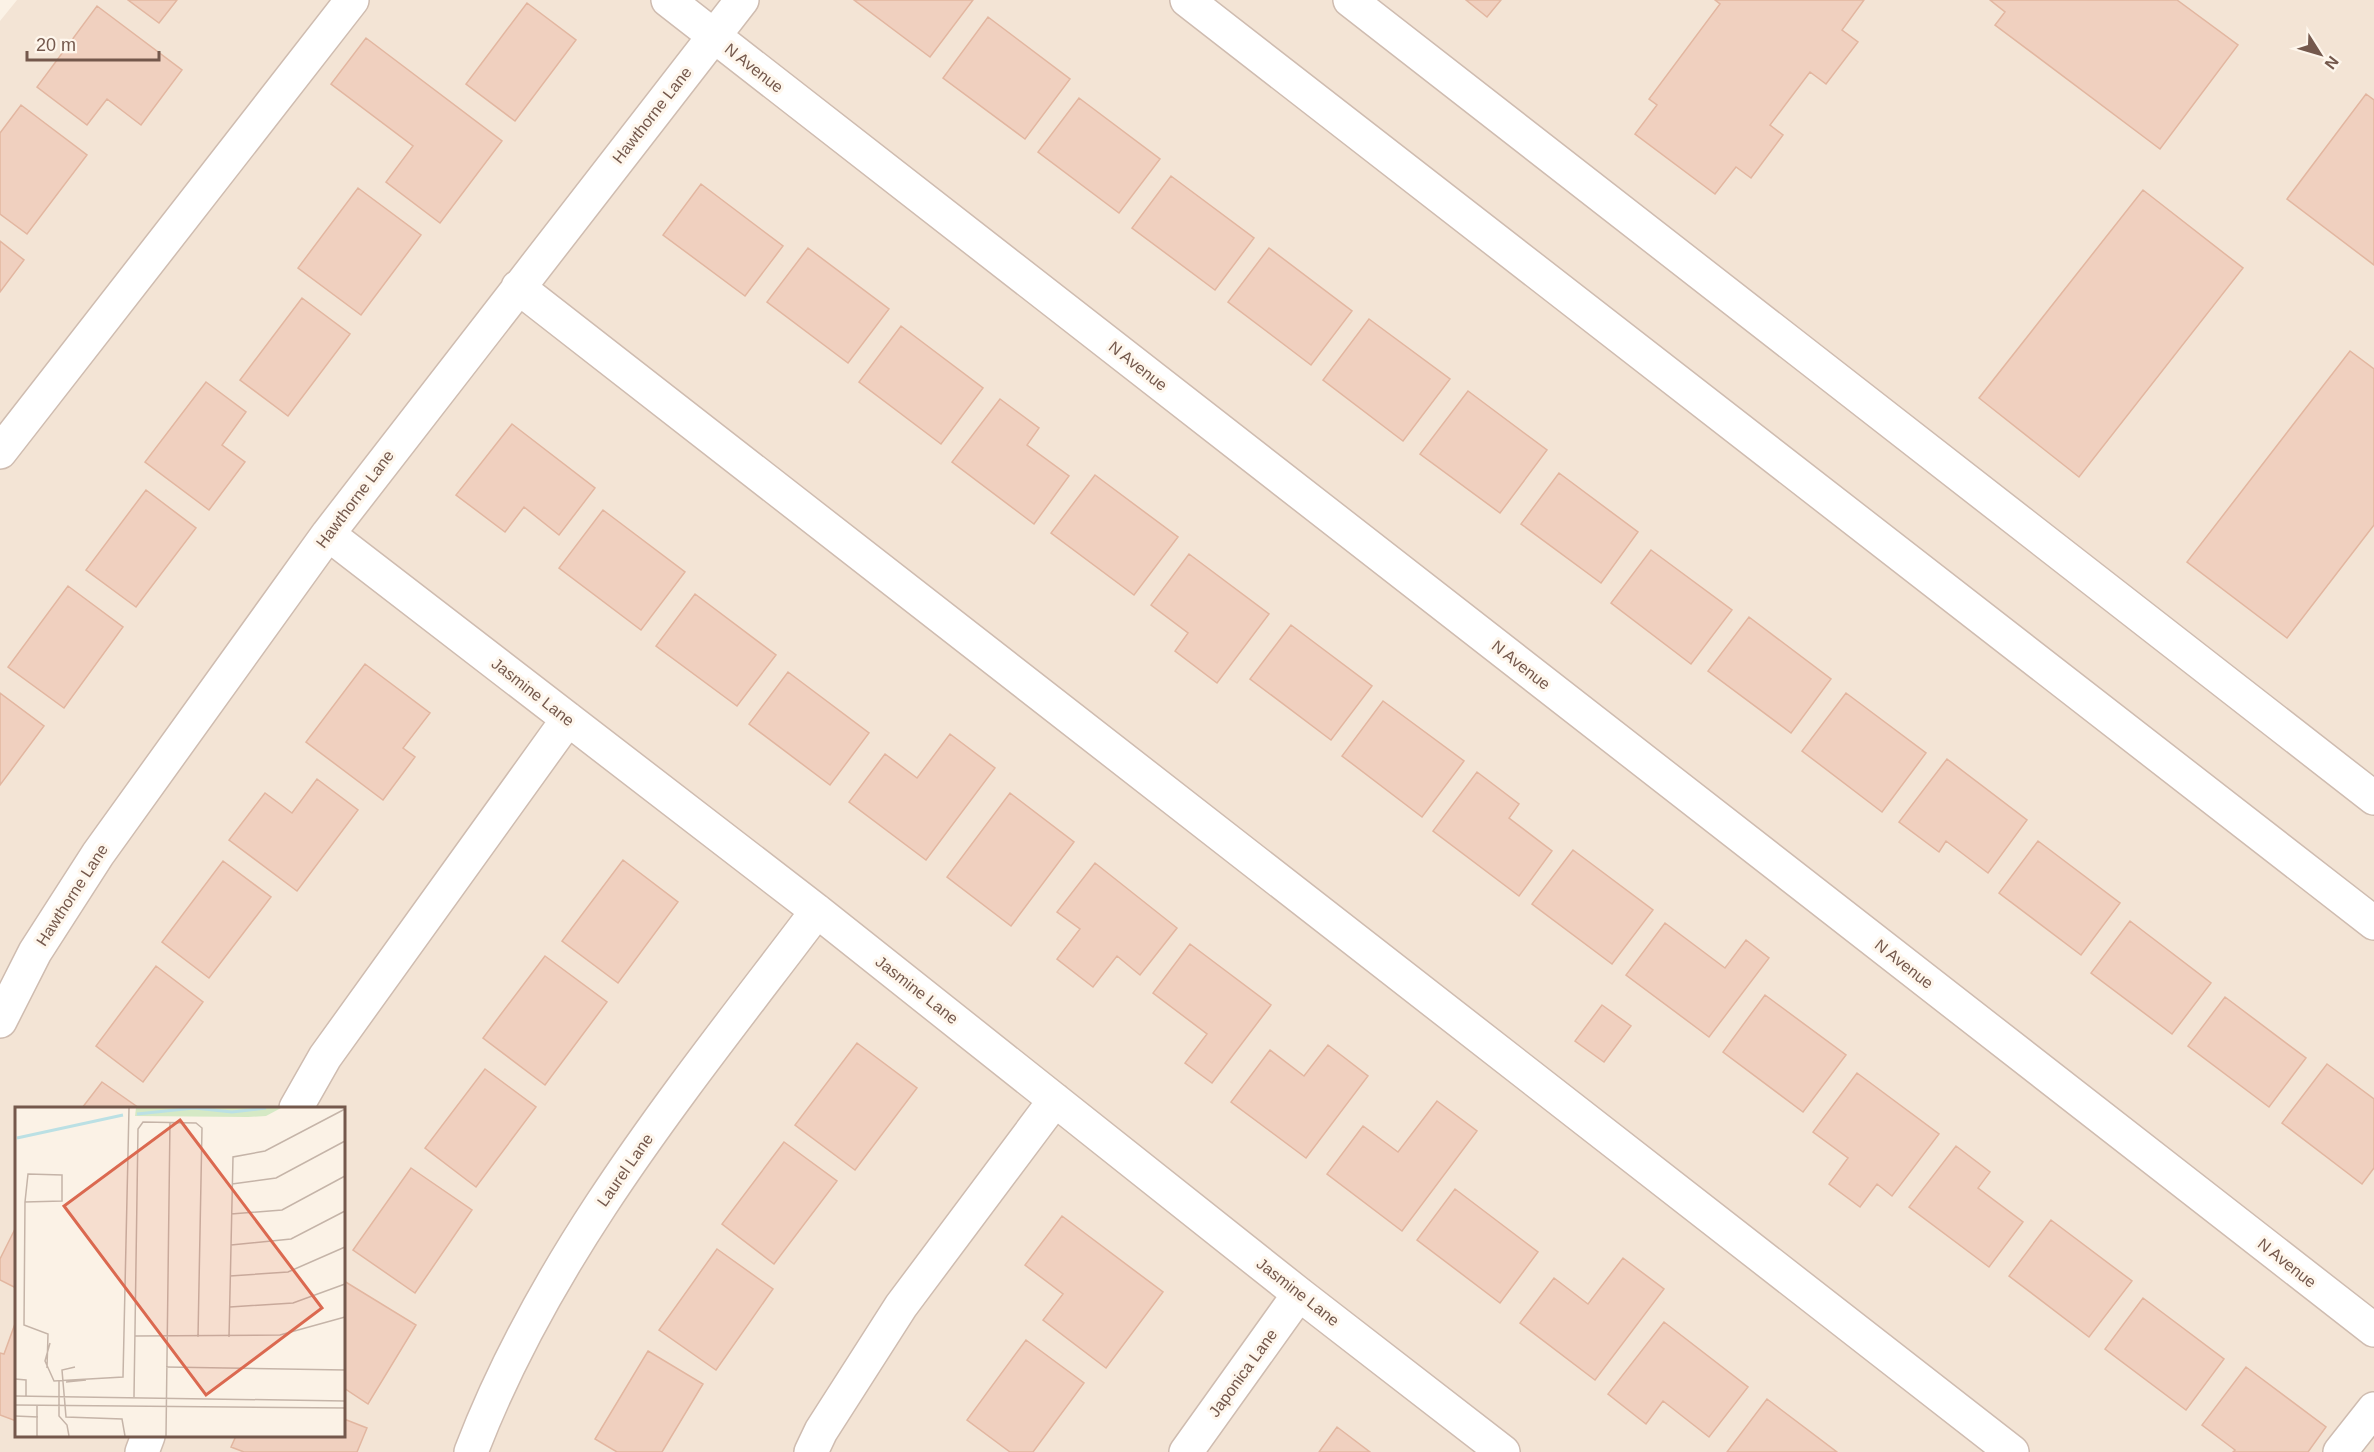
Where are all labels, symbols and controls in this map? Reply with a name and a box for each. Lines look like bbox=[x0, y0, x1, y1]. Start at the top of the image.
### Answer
scale bar bbox=[27, 24, 159, 62]
north arrow bbox=[2290, 24, 2350, 84]
text: 20 m bbox=[36, 35, 76, 55]
street label: N Avenue bbox=[722, 40, 787, 96]
text: N bbox=[2321, 53, 2342, 72]
street label: Hawthorne Lane bbox=[609, 63, 695, 166]
street label: N Avenue bbox=[1106, 338, 1171, 394]
street label: Hawthorne Lane bbox=[313, 447, 397, 551]
street label: N Avenue bbox=[1489, 637, 1554, 693]
street label: Jasmine Lane bbox=[489, 655, 578, 729]
street label: Hawthorne Lane bbox=[33, 841, 111, 949]
street label: N Avenue bbox=[1872, 936, 1937, 992]
street label: Jasmine Lane bbox=[873, 953, 962, 1027]
inset map bbox=[15, 1107, 345, 1437]
street label: Laurel Lane bbox=[594, 1130, 656, 1209]
street label: N Avenue bbox=[2255, 1235, 2320, 1291]
street label: Jasmine Lane bbox=[1254, 1255, 1343, 1329]
street label: Japonica Lane bbox=[1206, 1326, 1281, 1420]

